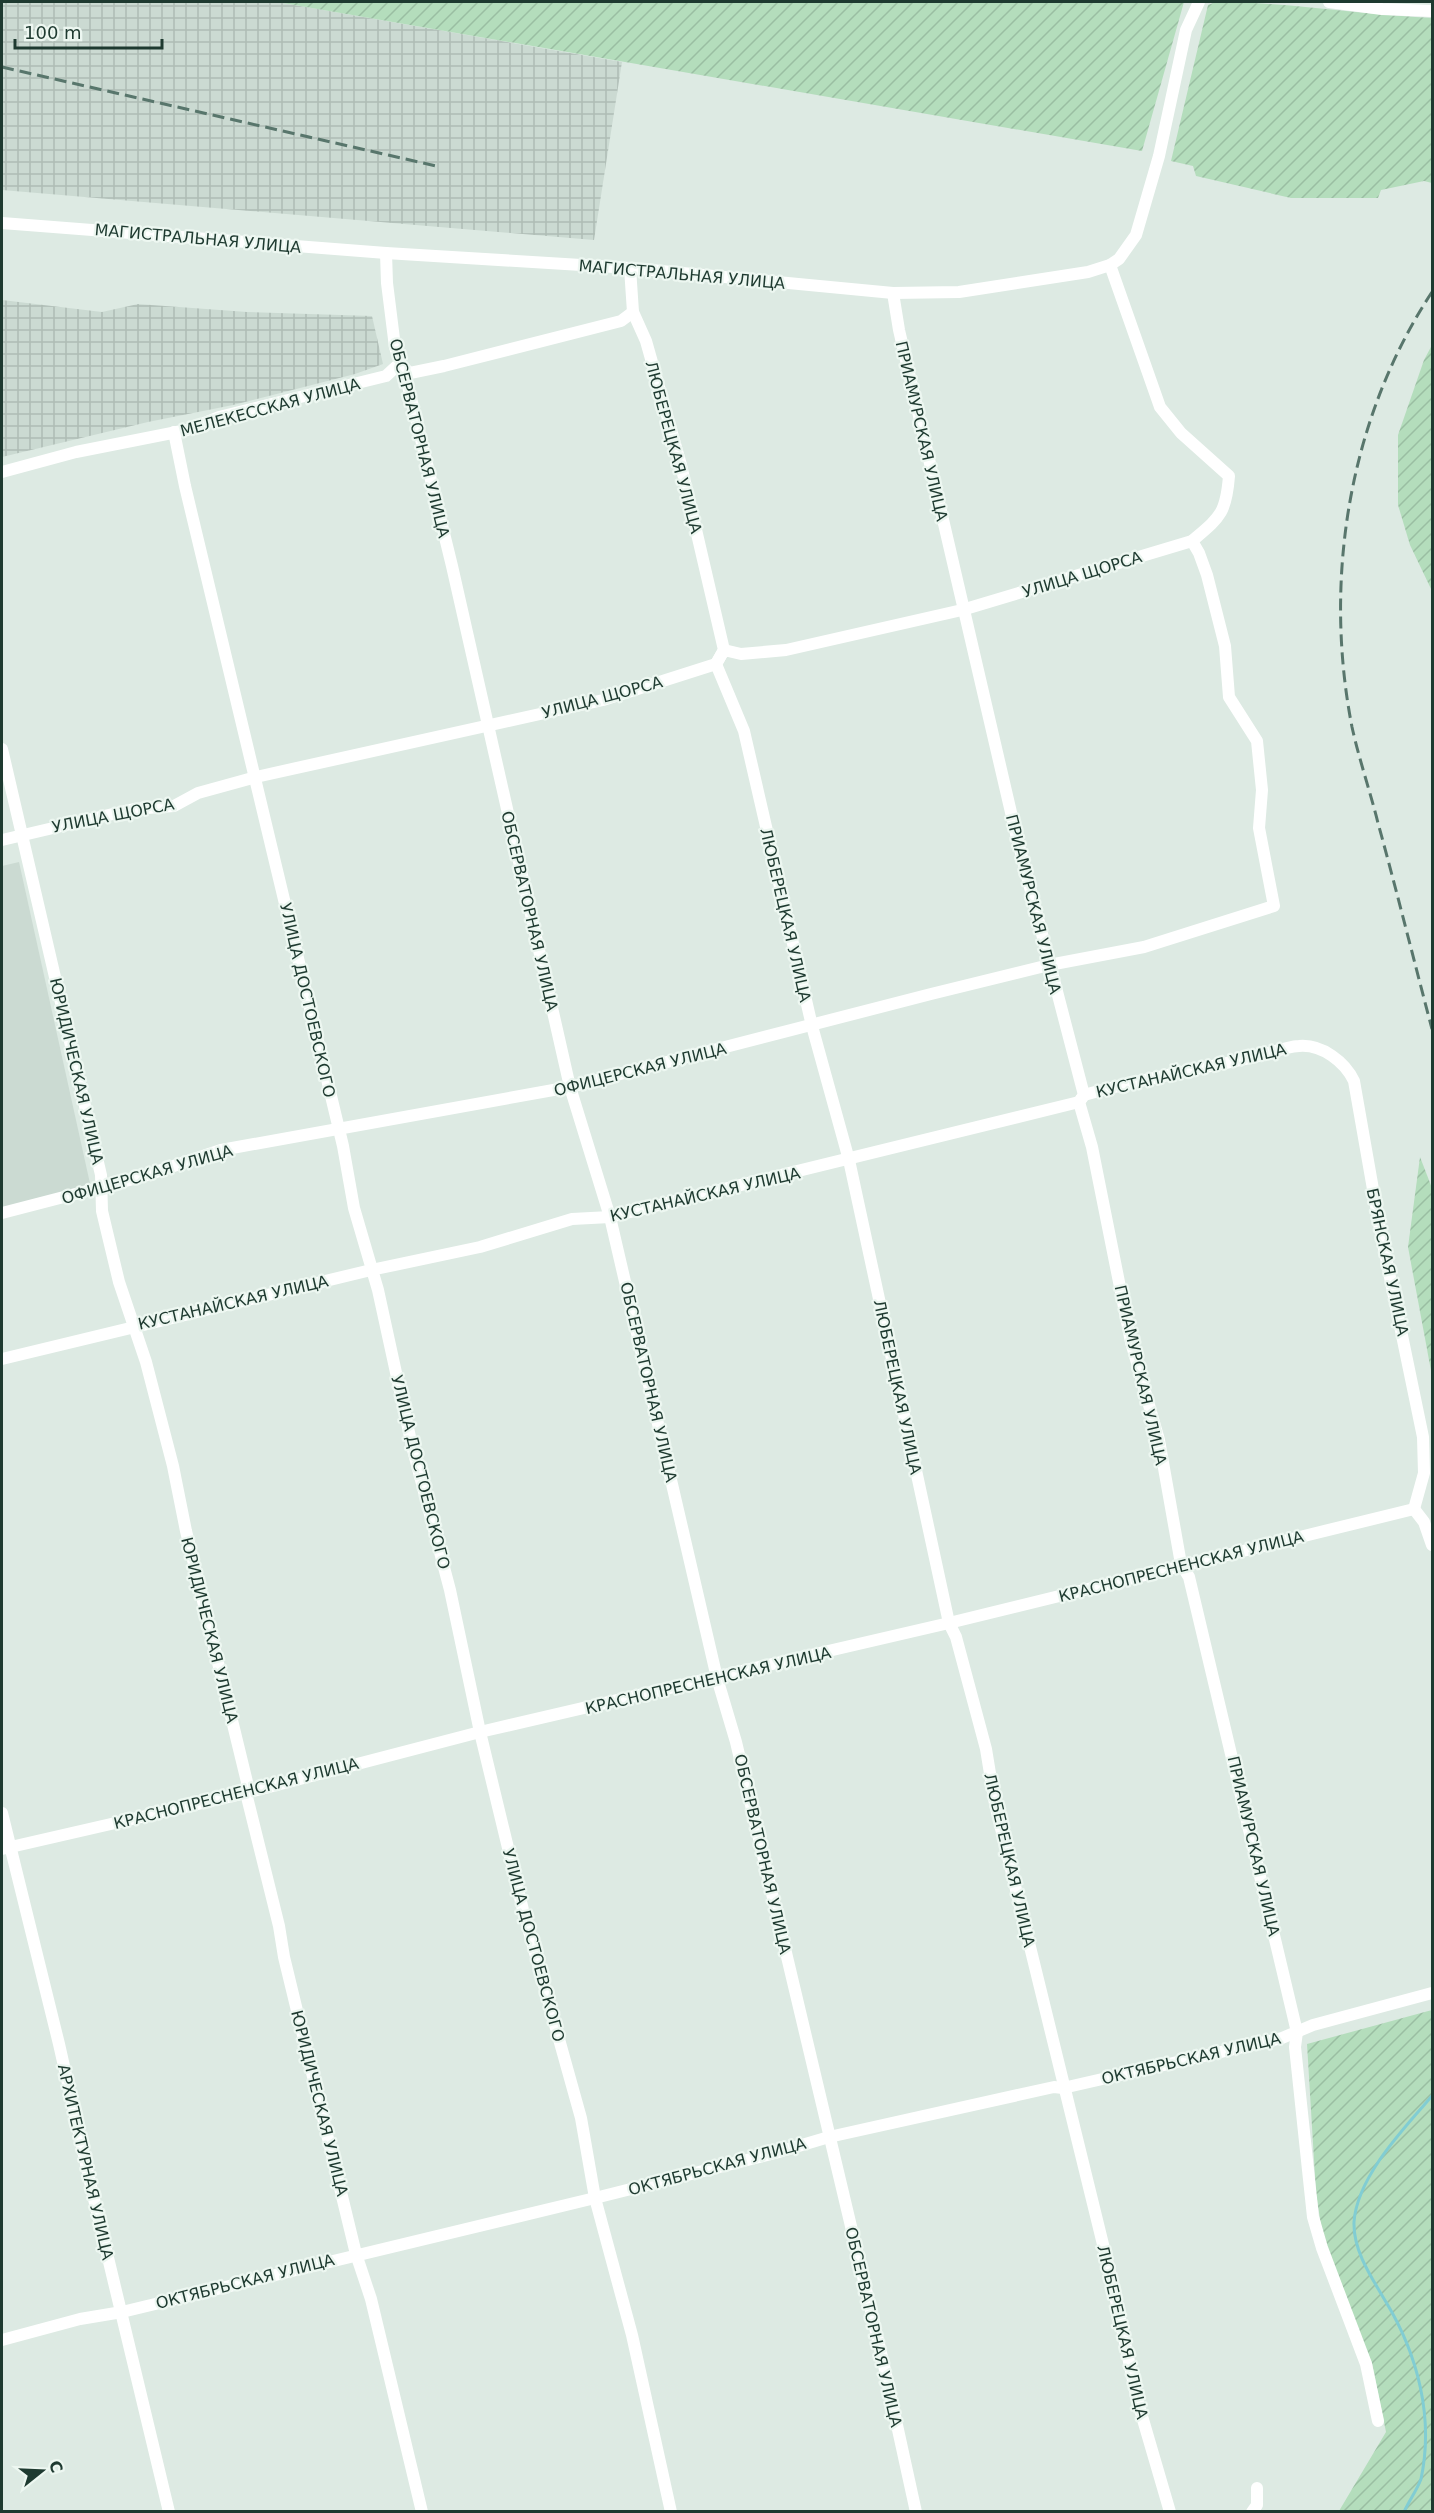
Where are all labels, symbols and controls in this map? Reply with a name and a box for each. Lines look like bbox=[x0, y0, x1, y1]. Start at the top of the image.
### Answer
scale bar bbox=[15, 12, 162, 50]
text: 100 m bbox=[24, 22, 82, 43]
street label: МАГИСТРАЛЬНАЯ УЛИЦА bbox=[94, 220, 302, 257]
street label: МАГИСТРАЛЬНАЯ УЛИЦА bbox=[578, 256, 786, 293]
street label: ОБСЕРВАТОРНАЯ УЛИЦА bbox=[386, 336, 454, 540]
street label: ПРИАМУРСКАЯ УЛИЦА bbox=[891, 339, 952, 523]
street label: ЛЮБЕРЕЦКАЯ УЛИЦА bbox=[641, 359, 706, 536]
street label: МЕЛЕКЕССКАЯ УЛИЦА bbox=[178, 374, 362, 441]
street label: УЛИЦА ЩОРСА bbox=[1020, 547, 1144, 602]
street label: УЛИЦА ЩОРСА bbox=[540, 672, 665, 723]
street label: УЛИЦА ЩОРСА bbox=[50, 794, 176, 837]
street label: ОБСЕРВАТОРНАЯ УЛИЦА bbox=[497, 809, 562, 1013]
street label: ПРИАМУРСКАЯ УЛИЦА bbox=[1002, 812, 1065, 996]
street label: ЛЮБЕРЕЦКАЯ УЛИЦА bbox=[756, 826, 815, 1004]
street label: УЛИЦА ДОСТОЕВСКОГО bbox=[276, 901, 339, 1099]
street label: ЮРИДИЧЕСКАЯ УЛИЦА bbox=[46, 976, 107, 1166]
street label: ОФИЦЕРСКАЯ УЛИЦА bbox=[552, 1039, 728, 1100]
street label: КУСТАНАЙСКАЯ УЛИЦА bbox=[1094, 1039, 1288, 1102]
street label: ОФИЦЕРСКАЯ УЛИЦА bbox=[59, 1141, 235, 1208]
street label: КУСТАНАЙСКАЯ УЛИЦА bbox=[608, 1163, 802, 1226]
street label: БРЯНСКАЯ УЛИЦА bbox=[1363, 1186, 1412, 1338]
street label: КУСТАНАЙСКАЯ УЛИЦА bbox=[136, 1271, 330, 1334]
street label: ОБСЕРВАТОРНАЯ УЛИЦА bbox=[616, 1280, 681, 1484]
street label: ПРИАМУРСКАЯ УЛИЦА bbox=[1110, 1283, 1171, 1467]
street label: ЛЮБЕРЕЦКАЯ УЛИЦА bbox=[870, 1298, 925, 1476]
street label: УЛИЦА ДОСТОЕВСКОГО bbox=[387, 1373, 454, 1571]
street label: КРАСНОПРЕСНЕНСКАЯ УЛИЦА bbox=[1057, 1527, 1306, 1606]
street label: ЮРИДИЧЕСКАЯ УЛИЦА bbox=[177, 1535, 242, 1725]
street label: КРАСНОПРЕСНЕНСКАЯ УЛИЦА bbox=[583, 1643, 833, 1718]
street label: ОБСЕРВАТОРНАЯ УЛИЦА bbox=[730, 1752, 795, 1956]
street label: КРАСНОПРЕСНЕНСКАЯ УЛИЦА bbox=[112, 1754, 361, 1833]
street label: ПРИАМУРСКАЯ УЛИЦА bbox=[1223, 1754, 1284, 1938]
street label: ЛЮБЕРЕЦКАЯ УЛИЦА bbox=[980, 1771, 1039, 1949]
street label: УЛИЦА ДОСТОЕВСКОГО bbox=[499, 1846, 568, 2044]
street label: ЮРИДИЧЕСКАЯ УЛИЦА bbox=[287, 2008, 352, 2198]
street label: ОКТЯБРЬСКАЯ УЛИЦА bbox=[1100, 2029, 1283, 2088]
street label: АРХИТЕКТУРНАЯ УЛИЦА bbox=[54, 2062, 117, 2262]
street label: ОКТЯБРЬСКАЯ УЛИЦА bbox=[626, 2134, 808, 2199]
street label: ОБСЕРВАТОРНАЯ УЛИЦА bbox=[841, 2225, 906, 2429]
street label: ЛЮБЕРЕЦКАЯ УЛИЦА bbox=[1093, 2243, 1152, 2421]
street label: ОКТЯБРЬСКАЯ УЛИЦА bbox=[154, 2250, 336, 2313]
north arrow bbox=[12, 2441, 72, 2501]
text: С bbox=[45, 2458, 67, 2475]

